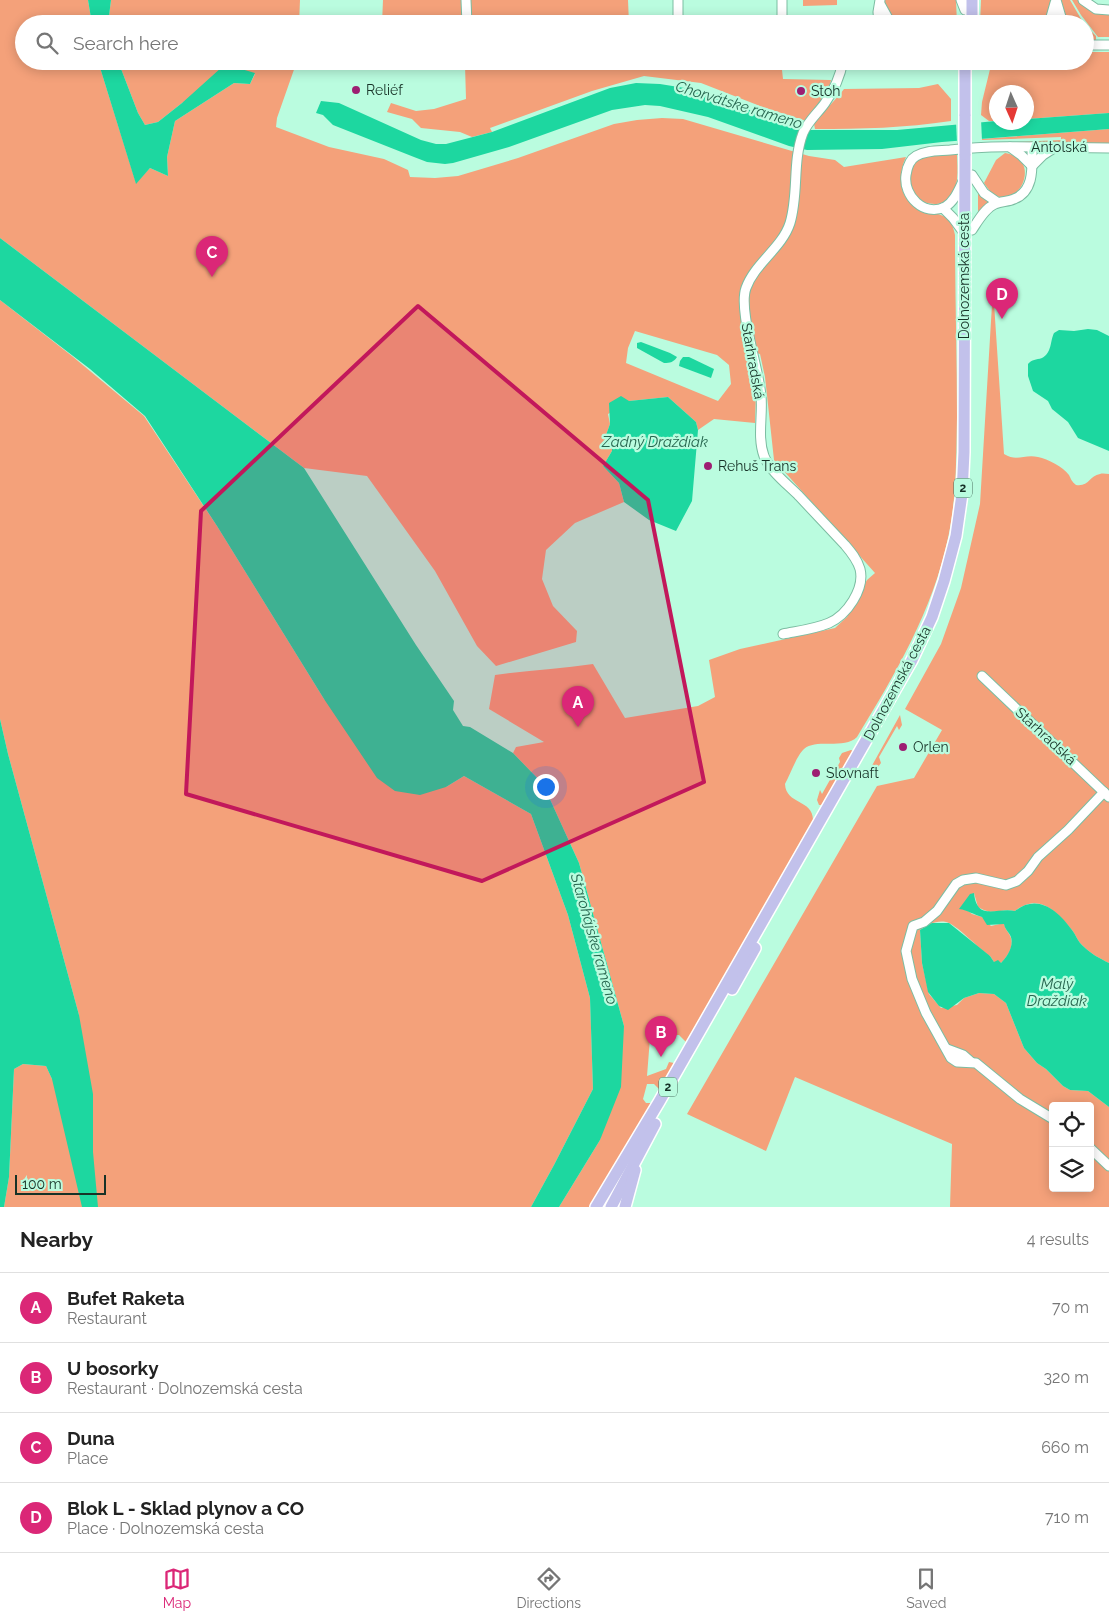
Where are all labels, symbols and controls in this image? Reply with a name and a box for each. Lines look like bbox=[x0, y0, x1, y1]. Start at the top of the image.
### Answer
search box bbox=[15, 15, 1094, 70]
icon: search bbox=[33, 29, 61, 57]
text: Search here bbox=[73, 32, 179, 54]
water label: Chorvátske rameno bbox=[673, 77, 805, 133]
place label: Reliéf bbox=[366, 82, 404, 98]
place label: Stoh bbox=[811, 83, 840, 99]
marker: Reliéf bbox=[350, 84, 362, 96]
marker: Stoh bbox=[795, 85, 807, 97]
north arrow bbox=[989, 85, 1034, 130]
street label: Antolská bbox=[1031, 139, 1087, 155]
street label: Dolnozemská cesta bbox=[956, 213, 972, 339]
pin: C bbox=[196, 236, 228, 277]
pin: D bbox=[986, 278, 1018, 319]
street label: Starhradská bbox=[738, 322, 768, 400]
water label: Zadný Draždiak bbox=[601, 433, 708, 451]
place label: Rehuš Trans bbox=[718, 458, 796, 474]
marker: Rehuš Trans bbox=[702, 460, 714, 472]
road number: 2 bbox=[954, 478, 972, 498]
street label: Dolnozemská cesta bbox=[860, 623, 934, 743]
pin: A bbox=[562, 686, 594, 727]
street label: Starhradská bbox=[1012, 704, 1080, 768]
place label: Orlen bbox=[913, 739, 949, 755]
marker: Orlen bbox=[897, 741, 909, 753]
place label: Slovnaft bbox=[826, 765, 879, 781]
marker: Slovnaft bbox=[810, 767, 822, 779]
your location bbox=[533, 774, 559, 800]
water label: Starohájske rameno bbox=[566, 871, 621, 1007]
water label: Malý Draždiak bbox=[1027, 975, 1087, 1010]
pin: B bbox=[645, 1016, 677, 1057]
road number: 2 bbox=[659, 1078, 677, 1096]
map controls bbox=[1049, 1102, 1094, 1192]
button: locate bbox=[1049, 1102, 1094, 1147]
button: layers bbox=[1049, 1147, 1094, 1192]
scale bar bbox=[15, 1172, 106, 1195]
text: 100 m bbox=[22, 1176, 62, 1192]
text: Nearby bbox=[20, 1227, 93, 1252]
text: 4 results bbox=[1027, 1230, 1089, 1249]
text: Bufet Raketa bbox=[67, 1287, 185, 1309]
text: A bbox=[31, 1298, 41, 1317]
text: 70 m bbox=[1052, 1298, 1089, 1317]
text: Restaurant bbox=[67, 1309, 147, 1328]
text: U bosorky bbox=[67, 1357, 159, 1379]
text: B bbox=[31, 1368, 41, 1387]
text: 320 m bbox=[1044, 1368, 1089, 1387]
text: Restaurant · Dolnozemská cesta bbox=[67, 1379, 303, 1398]
text: Duna bbox=[67, 1427, 115, 1449]
text: C bbox=[31, 1438, 41, 1457]
text: 660 m bbox=[1041, 1438, 1089, 1457]
text: Place bbox=[67, 1449, 108, 1468]
text: Blok L - Sklad plynov a CO bbox=[67, 1497, 304, 1519]
text: D bbox=[30, 1508, 42, 1527]
text: 710 m bbox=[1045, 1508, 1089, 1527]
text: Place · Dolnozemská cesta bbox=[67, 1519, 264, 1538]
tab: Map bbox=[163, 1565, 191, 1611]
tab: Directions bbox=[516, 1565, 581, 1611]
tab: Saved bbox=[906, 1565, 946, 1611]

